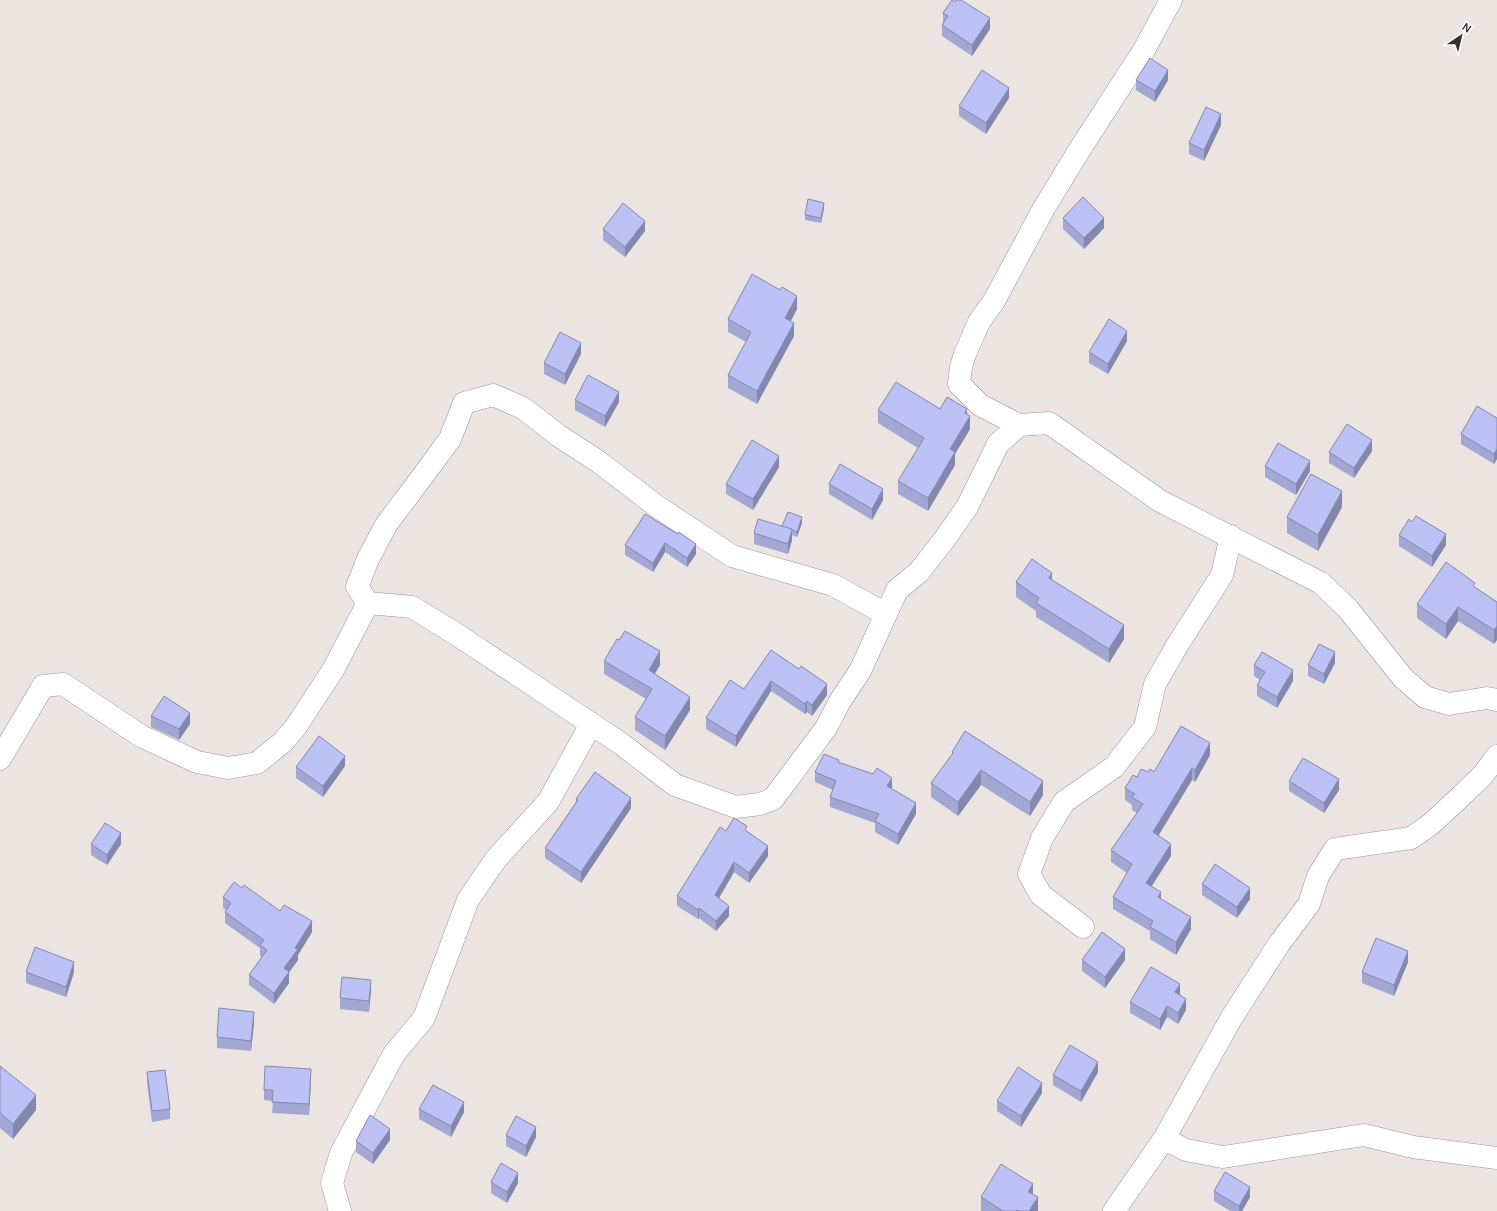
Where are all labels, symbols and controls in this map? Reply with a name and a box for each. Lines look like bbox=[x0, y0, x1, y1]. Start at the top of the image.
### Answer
north arrow bbox=[1441, 16, 1481, 56]
text: N bbox=[1459, 19, 1475, 36]

